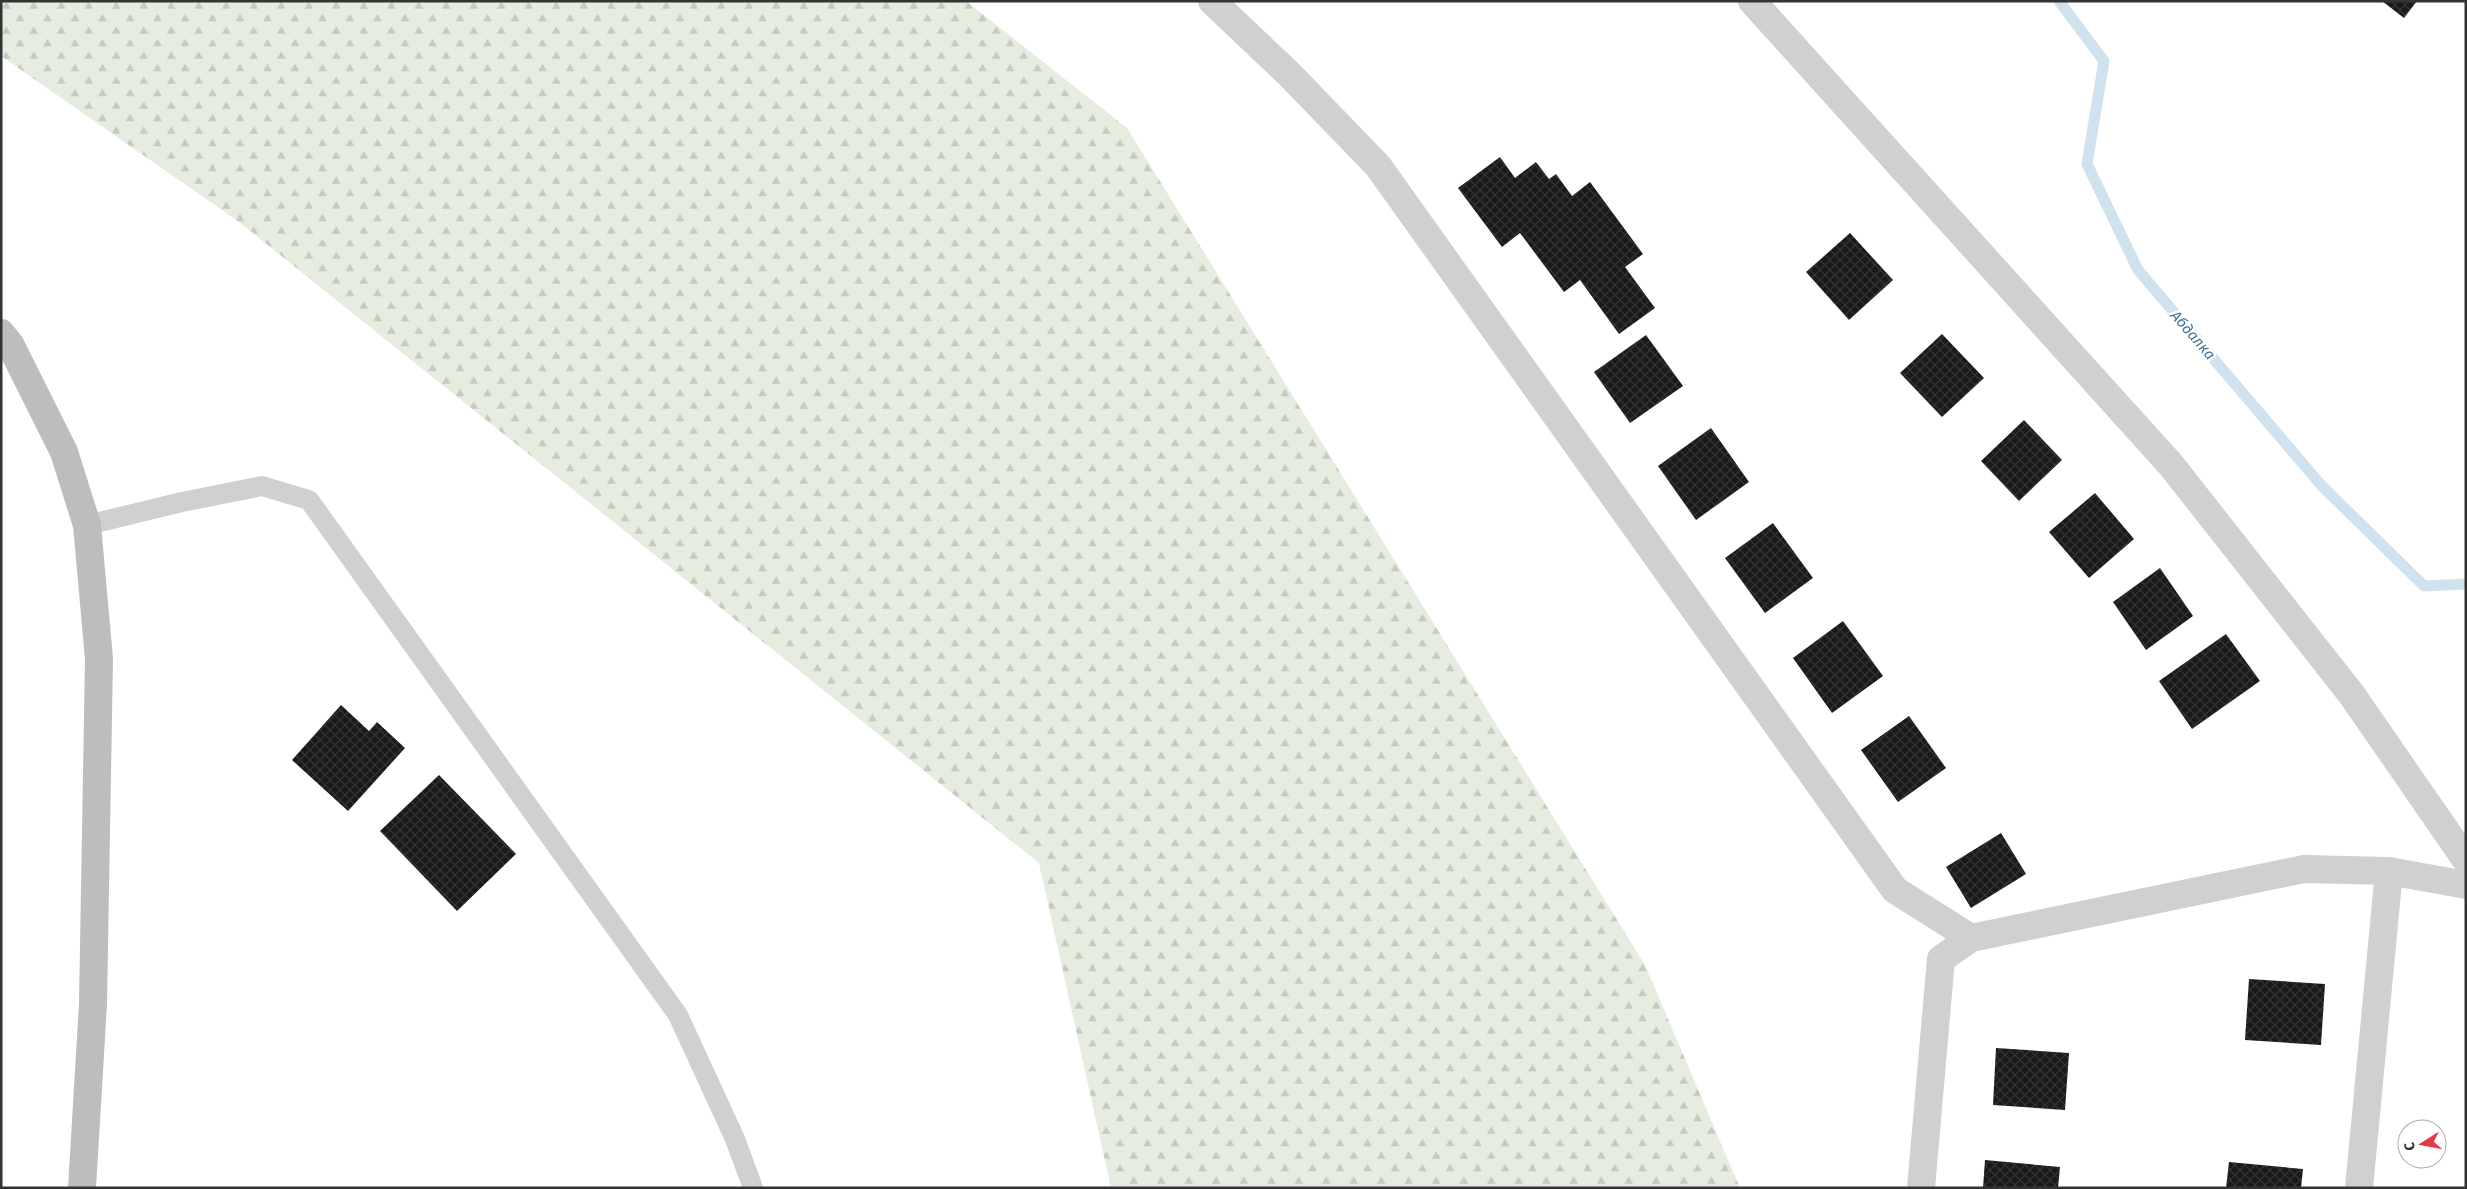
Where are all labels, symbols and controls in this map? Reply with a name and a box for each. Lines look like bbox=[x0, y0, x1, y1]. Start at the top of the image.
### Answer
water label: Абдалка bbox=[2166, 306, 2219, 363]
north arrow bbox=[2397, 1119, 2447, 1169]
text: С bbox=[2401, 1141, 2419, 1152]

